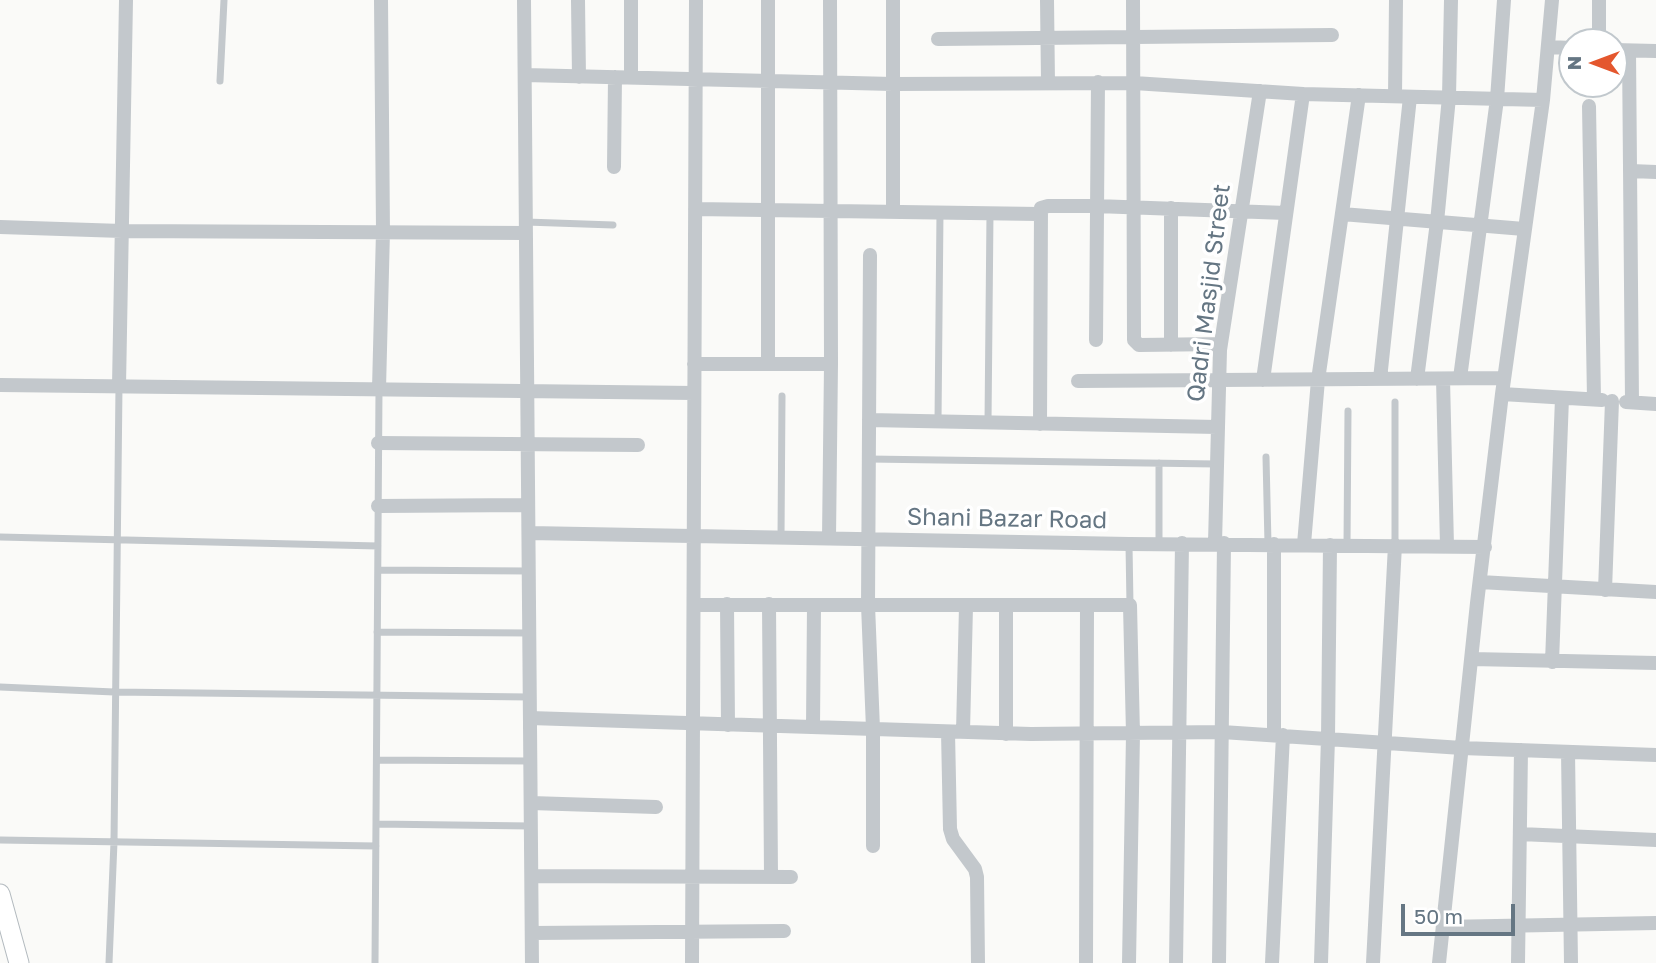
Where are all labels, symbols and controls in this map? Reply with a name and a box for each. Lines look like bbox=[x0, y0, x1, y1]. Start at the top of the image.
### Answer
north arrow bbox=[1558, 28, 1628, 98]
text: N bbox=[1562, 56, 1585, 70]
street label: Qadri Masjid Street bbox=[1181, 182, 1237, 404]
street label: Shani Bazar Road bbox=[907, 503, 1107, 535]
scale bar bbox=[1404, 890, 1518, 934]
text: 50 m bbox=[1414, 903, 1463, 929]

